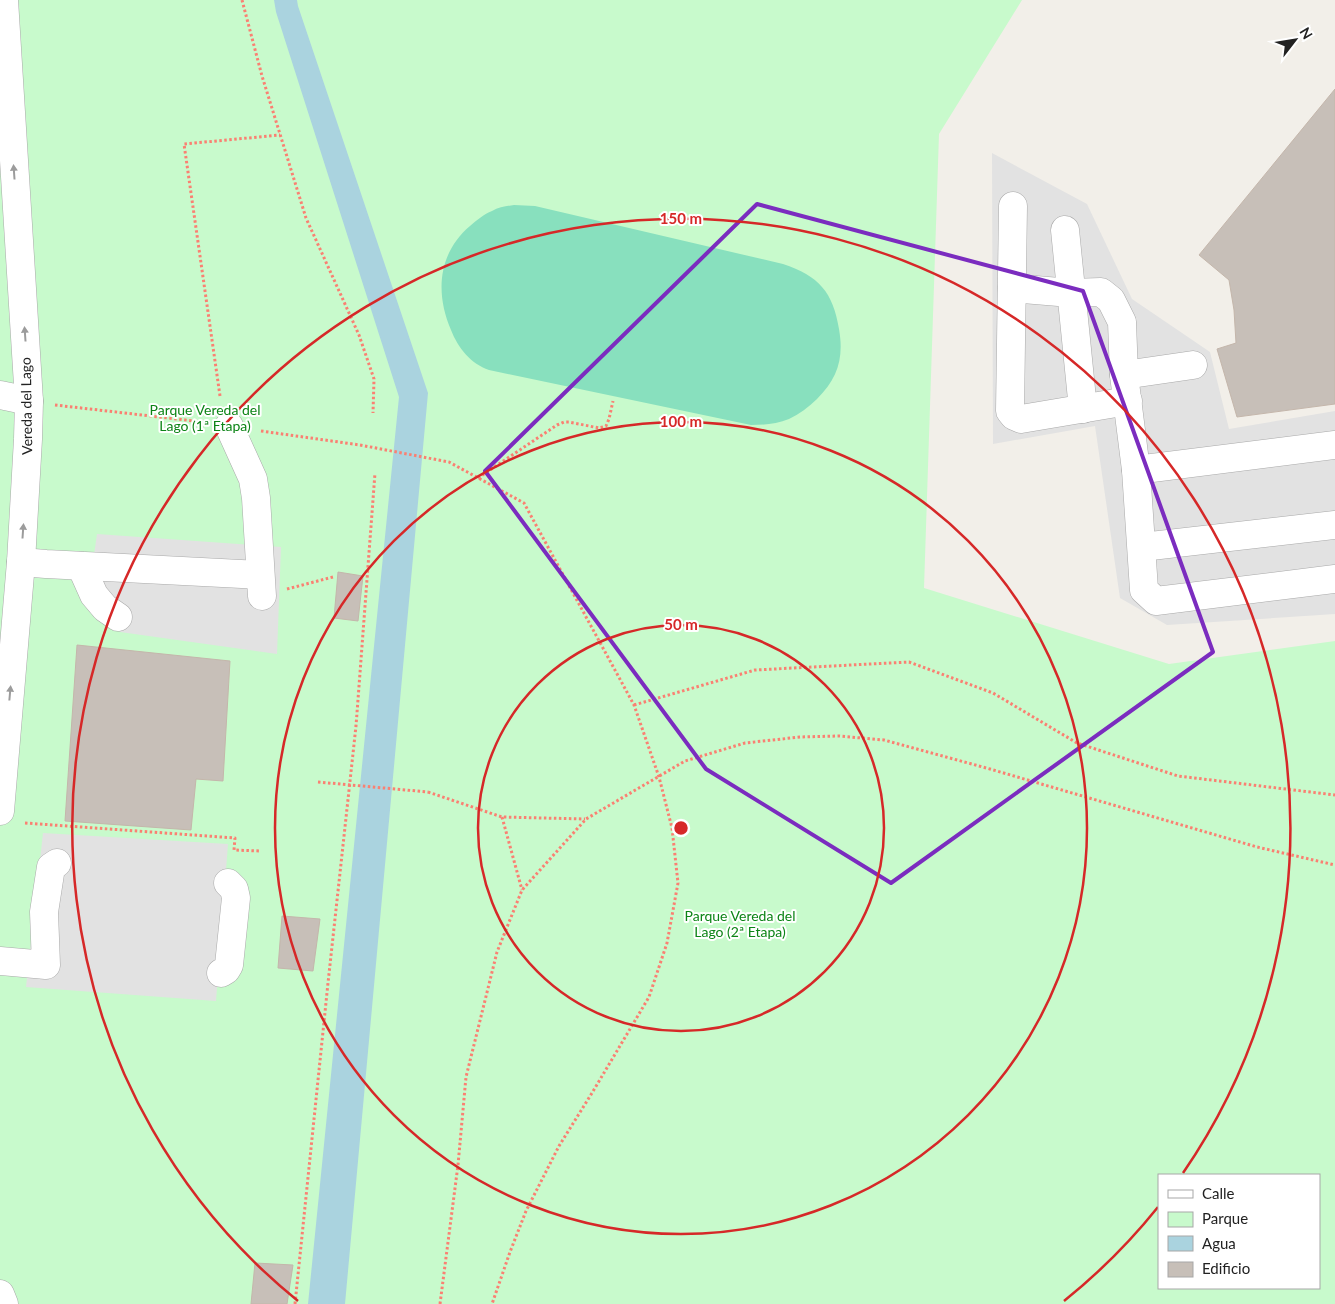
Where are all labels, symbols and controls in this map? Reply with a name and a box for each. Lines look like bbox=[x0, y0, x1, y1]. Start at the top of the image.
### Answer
north arrow bbox=[1270, 15, 1320, 65]
text: N bbox=[1297, 24, 1317, 42]
one-way arrow bbox=[10, 163, 18, 179]
text: 150 m bbox=[660, 209, 702, 227]
one-way arrow bbox=[20, 325, 28, 341]
street label: Vereda del Lago bbox=[17, 357, 35, 455]
park label: Parque Vereda del Lago (1ª Etapa) bbox=[149, 401, 261, 434]
text: 100 m bbox=[660, 412, 702, 430]
one-way arrow bbox=[19, 523, 27, 539]
text: 50 m bbox=[664, 615, 698, 633]
one-way arrow bbox=[6, 685, 14, 701]
centre of rings bbox=[672, 819, 690, 837]
park label: Parque Vereda del Lago (2ª Etapa) bbox=[684, 907, 796, 940]
legend bbox=[1158, 1174, 1320, 1289]
text: Calle bbox=[1202, 1184, 1235, 1202]
text: Parque bbox=[1202, 1209, 1248, 1227]
text: Agua bbox=[1202, 1234, 1236, 1252]
text: Edificio bbox=[1202, 1259, 1250, 1277]

